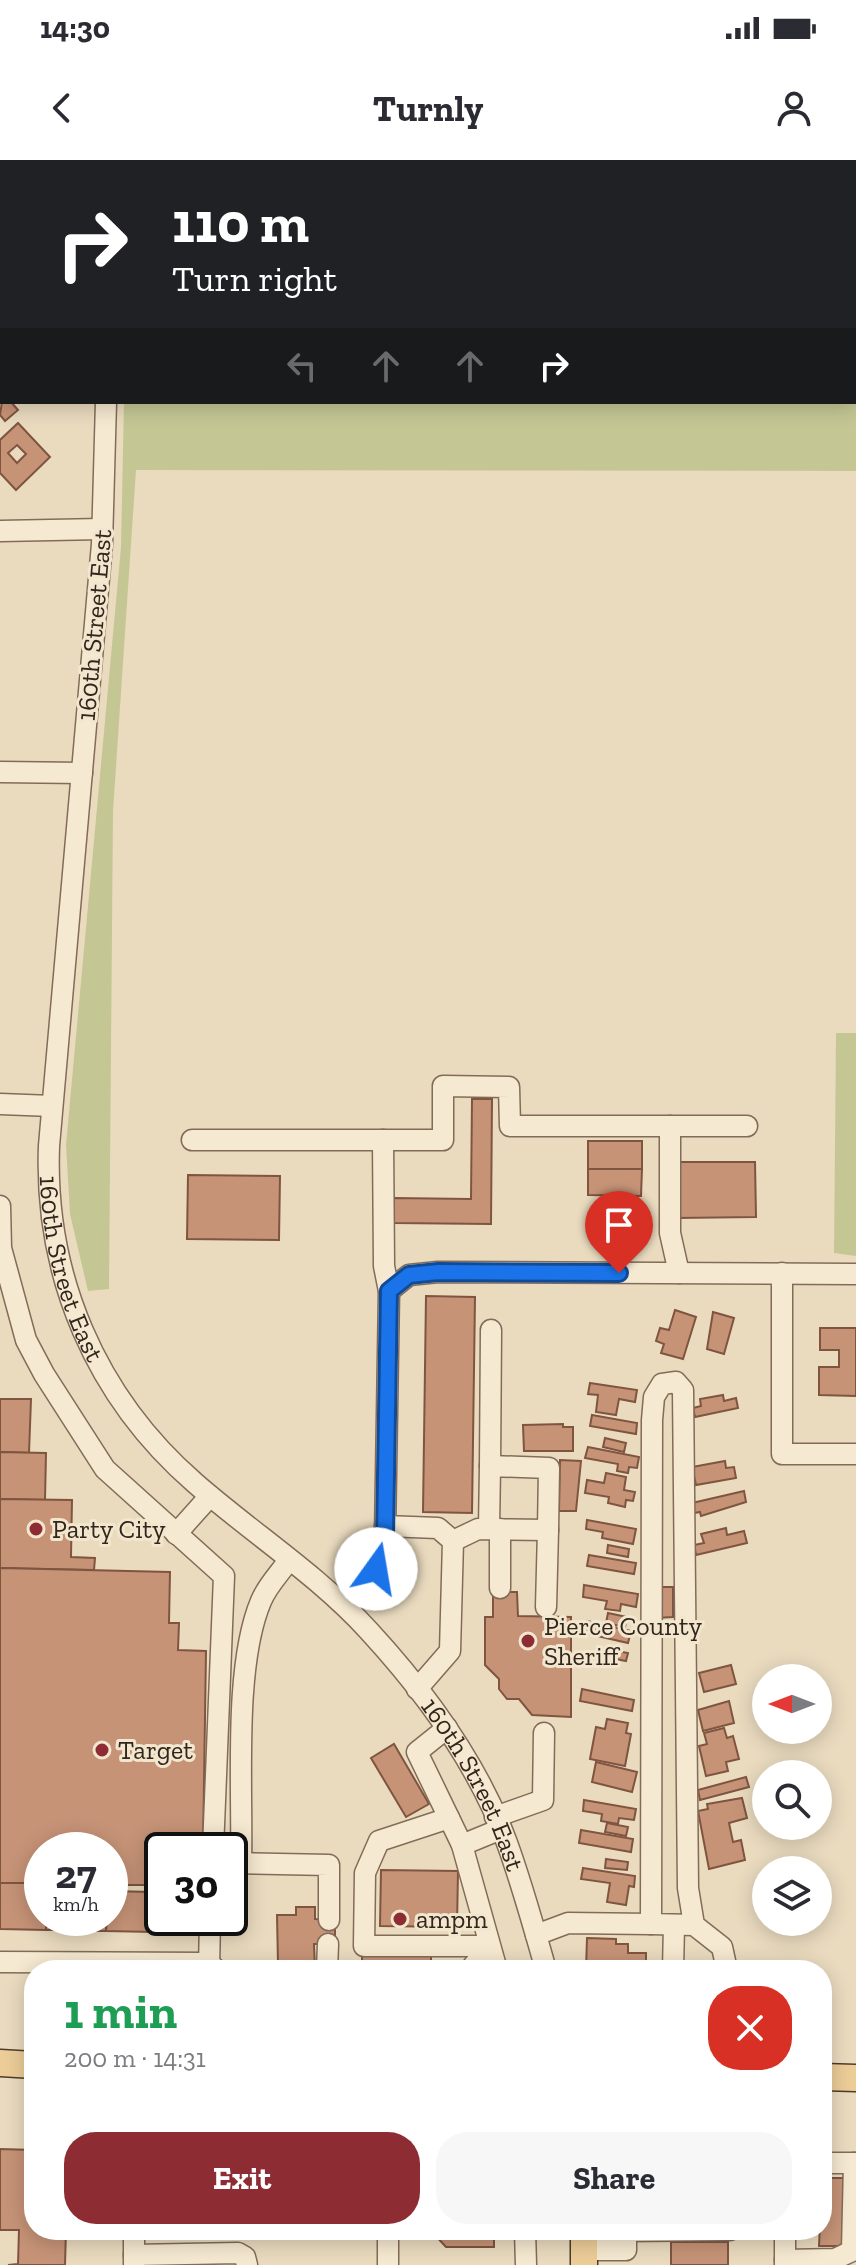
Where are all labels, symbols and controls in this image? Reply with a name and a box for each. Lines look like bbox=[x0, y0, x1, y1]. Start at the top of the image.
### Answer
text: 14:30 bbox=[40, 10, 110, 46]
icon: back bbox=[40, 86, 84, 130]
icon: person bbox=[772, 86, 816, 130]
text: Turnly bbox=[373, 87, 483, 130]
text: 110 m bbox=[172, 189, 309, 256]
icon: right bbox=[40, 192, 144, 296]
text: Turn right bbox=[172, 257, 337, 300]
icon: left bbox=[280, 344, 324, 388]
icon: ahead bbox=[364, 344, 408, 388]
icon: ahead bbox=[448, 344, 492, 388]
icon: right bbox=[532, 344, 576, 388]
street label: 160th Street East bbox=[70, 528, 118, 722]
street label: 160th Street East bbox=[33, 1175, 111, 1367]
pin bbox=[585, 1191, 653, 1273]
icon: arrive bbox=[597, 1203, 641, 1247]
place label: Party City bbox=[52, 1513, 166, 1545]
marker: Party City bbox=[27, 1520, 45, 1538]
position arrow bbox=[334, 1527, 418, 1611]
place label: Pierce County Sheriff bbox=[544, 1610, 703, 1672]
marker: Pierce County Sheriff bbox=[519, 1632, 537, 1650]
north arrow bbox=[752, 1664, 832, 1744]
map controls bbox=[752, 1664, 832, 1936]
street label: 160th Street East bbox=[414, 1691, 532, 1875]
place label: Target bbox=[118, 1734, 193, 1766]
marker: Target bbox=[93, 1741, 111, 1759]
button: search bbox=[752, 1760, 832, 1840]
speed limit sign: 30 bbox=[144, 1832, 248, 1936]
text: 27 bbox=[55, 1850, 97, 1898]
button: layers bbox=[752, 1856, 832, 1936]
text: km/h bbox=[53, 1892, 99, 1916]
place label: ampm bbox=[416, 1903, 488, 1935]
marker: ampm bbox=[391, 1910, 409, 1928]
text: 1 min bbox=[64, 1983, 177, 2040]
button: close bbox=[708, 1986, 792, 2070]
text: 200 m · 14:31 bbox=[64, 2042, 206, 2074]
button: Exit bbox=[64, 2132, 420, 2224]
button: Share bbox=[436, 2132, 792, 2224]

